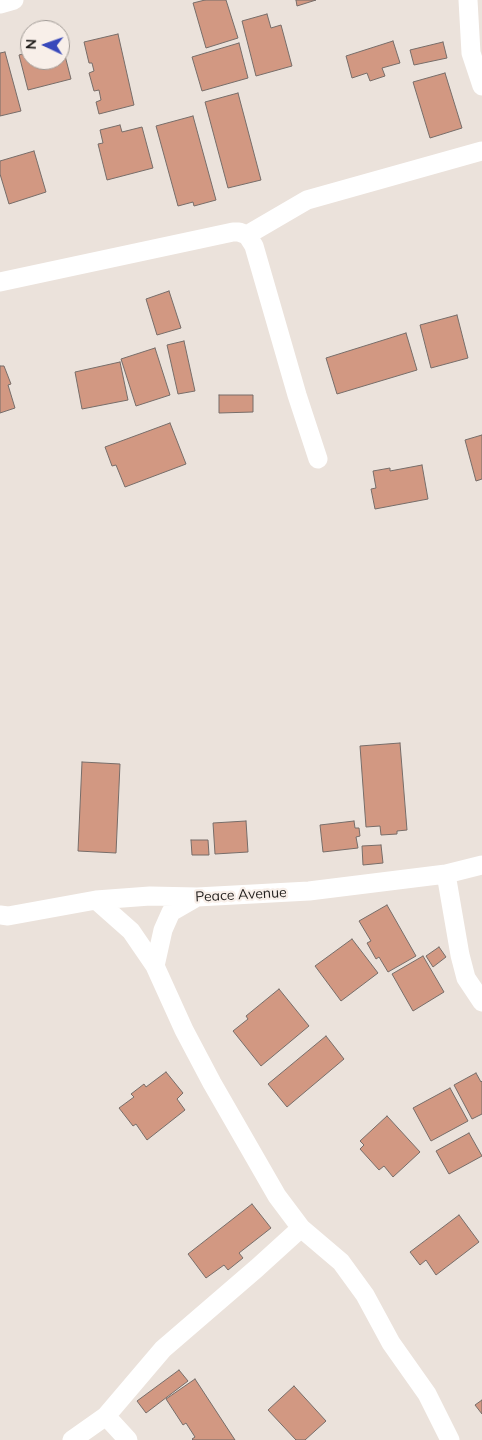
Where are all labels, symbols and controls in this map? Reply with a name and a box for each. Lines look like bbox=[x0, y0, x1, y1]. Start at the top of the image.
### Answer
north arrow bbox=[20, 20, 70, 70]
text: N bbox=[22, 39, 40, 50]
street label: Peace Avenue bbox=[195, 884, 287, 906]

